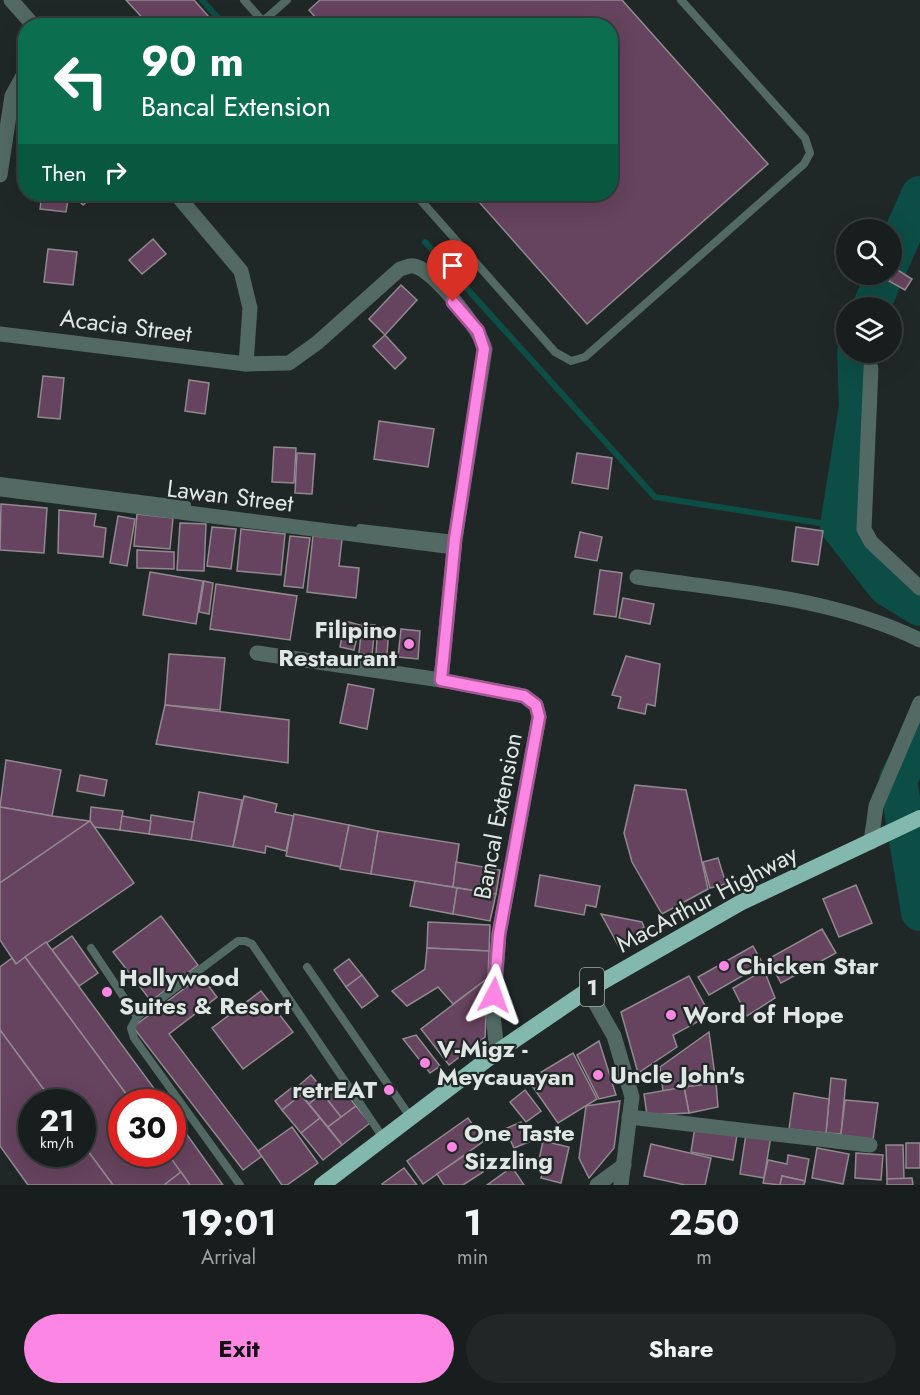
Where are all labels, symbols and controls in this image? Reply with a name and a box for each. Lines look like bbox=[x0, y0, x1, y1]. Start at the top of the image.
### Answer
text: 90 m bbox=[141, 31, 244, 92]
icon: left bbox=[42, 42, 120, 120]
text: Bancal Extension bbox=[141, 87, 331, 126]
icon: right bbox=[99, 156, 132, 189]
text: Then bbox=[42, 157, 87, 189]
map controls bbox=[836, 219, 902, 363]
button: search bbox=[836, 219, 902, 285]
pin bbox=[427, 240, 478, 302]
icon: arrive bbox=[436, 249, 469, 282]
button: layers bbox=[836, 297, 902, 363]
street label: Acacia Street bbox=[58, 300, 194, 351]
street label: Lawan Street bbox=[165, 470, 296, 521]
place label: Filipino Restaurant bbox=[278, 612, 397, 675]
marker: Filipino Restaurant bbox=[402, 637, 416, 651]
street label: Bancal Extension bbox=[464, 730, 531, 902]
street label: MacArthur Highway bbox=[610, 836, 804, 961]
place label: Chicken Star bbox=[736, 948, 879, 983]
marker: Chicken Star bbox=[717, 959, 731, 973]
place label: Hollywood Suites & Resort bbox=[119, 960, 291, 1023]
position arrow bbox=[462, 963, 526, 1027]
road number: 1 bbox=[580, 968, 604, 1006]
marker: Hollywood Suites & Resort bbox=[100, 985, 114, 999]
place label: Word of Hope bbox=[683, 997, 844, 1032]
marker: Word of Hope bbox=[664, 1008, 678, 1022]
place label: V-Migz - Meycauayan bbox=[436, 1031, 575, 1094]
marker: V-Migz - Meycauayan bbox=[418, 1056, 432, 1070]
place label: Uncle John's bbox=[610, 1057, 745, 1092]
marker: Uncle John's bbox=[591, 1068, 605, 1082]
place label: retrEAT bbox=[292, 1072, 378, 1107]
marker: retrEAT bbox=[382, 1083, 396, 1097]
speed limit sign: 30 bbox=[108, 1089, 186, 1167]
text: 21 bbox=[40, 1099, 74, 1142]
place label: One Taste Sizzling bbox=[464, 1115, 575, 1178]
text: km/h bbox=[40, 1132, 74, 1154]
marker: One Taste Sizzling bbox=[445, 1140, 459, 1154]
text: 19:01 bbox=[180, 1196, 277, 1248]
text: 1 bbox=[464, 1196, 482, 1248]
text: 250 bbox=[669, 1196, 740, 1248]
text: Arrival bbox=[201, 1243, 256, 1272]
text: min bbox=[457, 1243, 488, 1272]
text: m bbox=[696, 1243, 712, 1272]
button: Exit bbox=[24, 1314, 454, 1383]
button: Share bbox=[466, 1314, 896, 1383]

